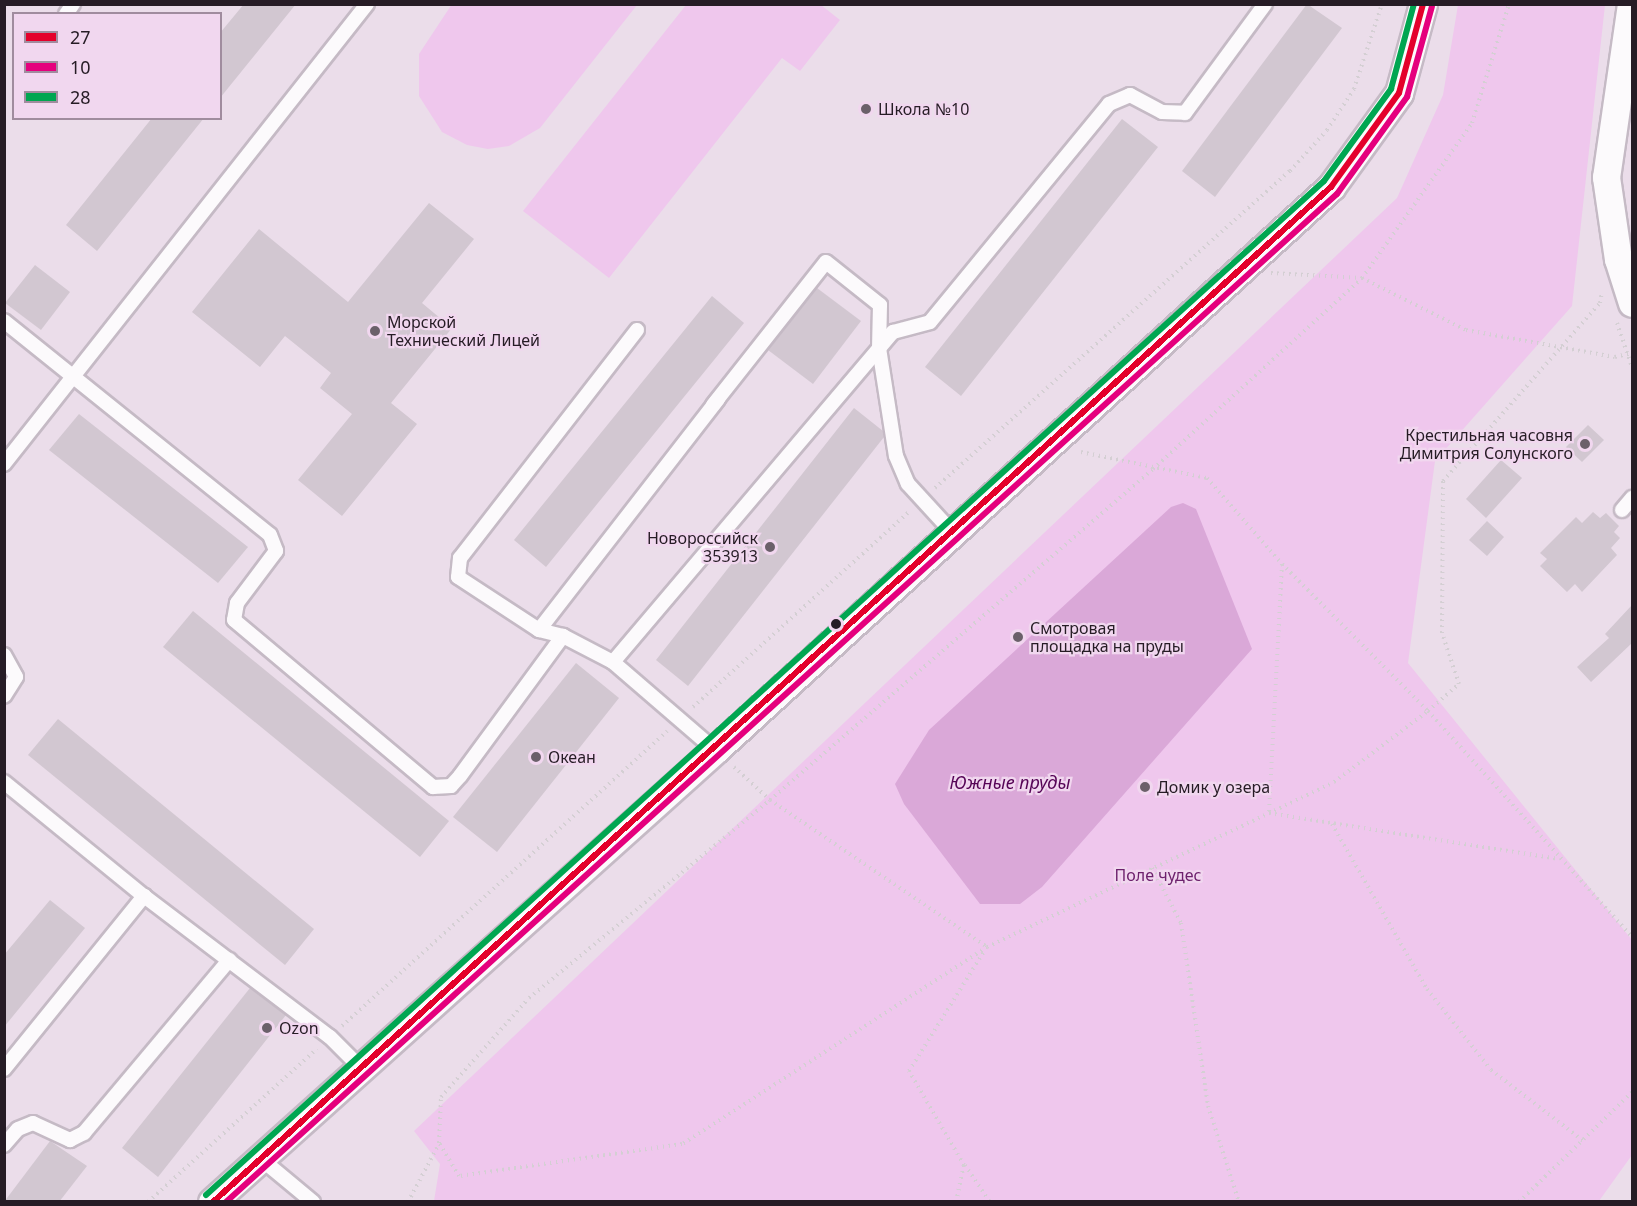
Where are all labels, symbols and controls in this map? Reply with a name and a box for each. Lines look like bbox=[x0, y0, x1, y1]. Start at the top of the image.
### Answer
legend bbox=[12, 12, 222, 120]
text: 27 bbox=[70, 25, 91, 49]
text: 10 bbox=[70, 55, 91, 79]
text: 28 bbox=[70, 85, 91, 109]
place label: Школа №10 bbox=[878, 99, 969, 119]
marker: Школа №10 bbox=[859, 102, 873, 116]
place label: Морской Технический Лицей bbox=[387, 312, 540, 350]
marker: Морской Технический Лицей bbox=[368, 324, 382, 338]
place label: Крестильная часовня Димитрия Солунского bbox=[1400, 425, 1573, 463]
marker: Крестильная часовня Димитрия Солунского bbox=[1578, 437, 1592, 451]
place label: Новороссийск 353913 bbox=[647, 528, 758, 566]
marker: Новороссийск 353913 bbox=[763, 540, 777, 554]
unlabelled marker bbox=[830, 618, 842, 630]
place label: Смотровая площадка на пруды bbox=[1030, 618, 1184, 656]
marker: Смотровая площадка на пруды bbox=[1011, 630, 1025, 644]
place label: Океан bbox=[548, 747, 596, 767]
marker: Океан bbox=[529, 750, 543, 764]
water label: Южные пруды bbox=[950, 771, 1070, 793]
place label: Домик у озера bbox=[1157, 777, 1270, 797]
marker: Домик у озера bbox=[1138, 780, 1152, 794]
park label: Поле чудес bbox=[1115, 865, 1201, 885]
place label: Ozon bbox=[279, 1018, 319, 1038]
marker: Ozon bbox=[260, 1021, 274, 1035]

